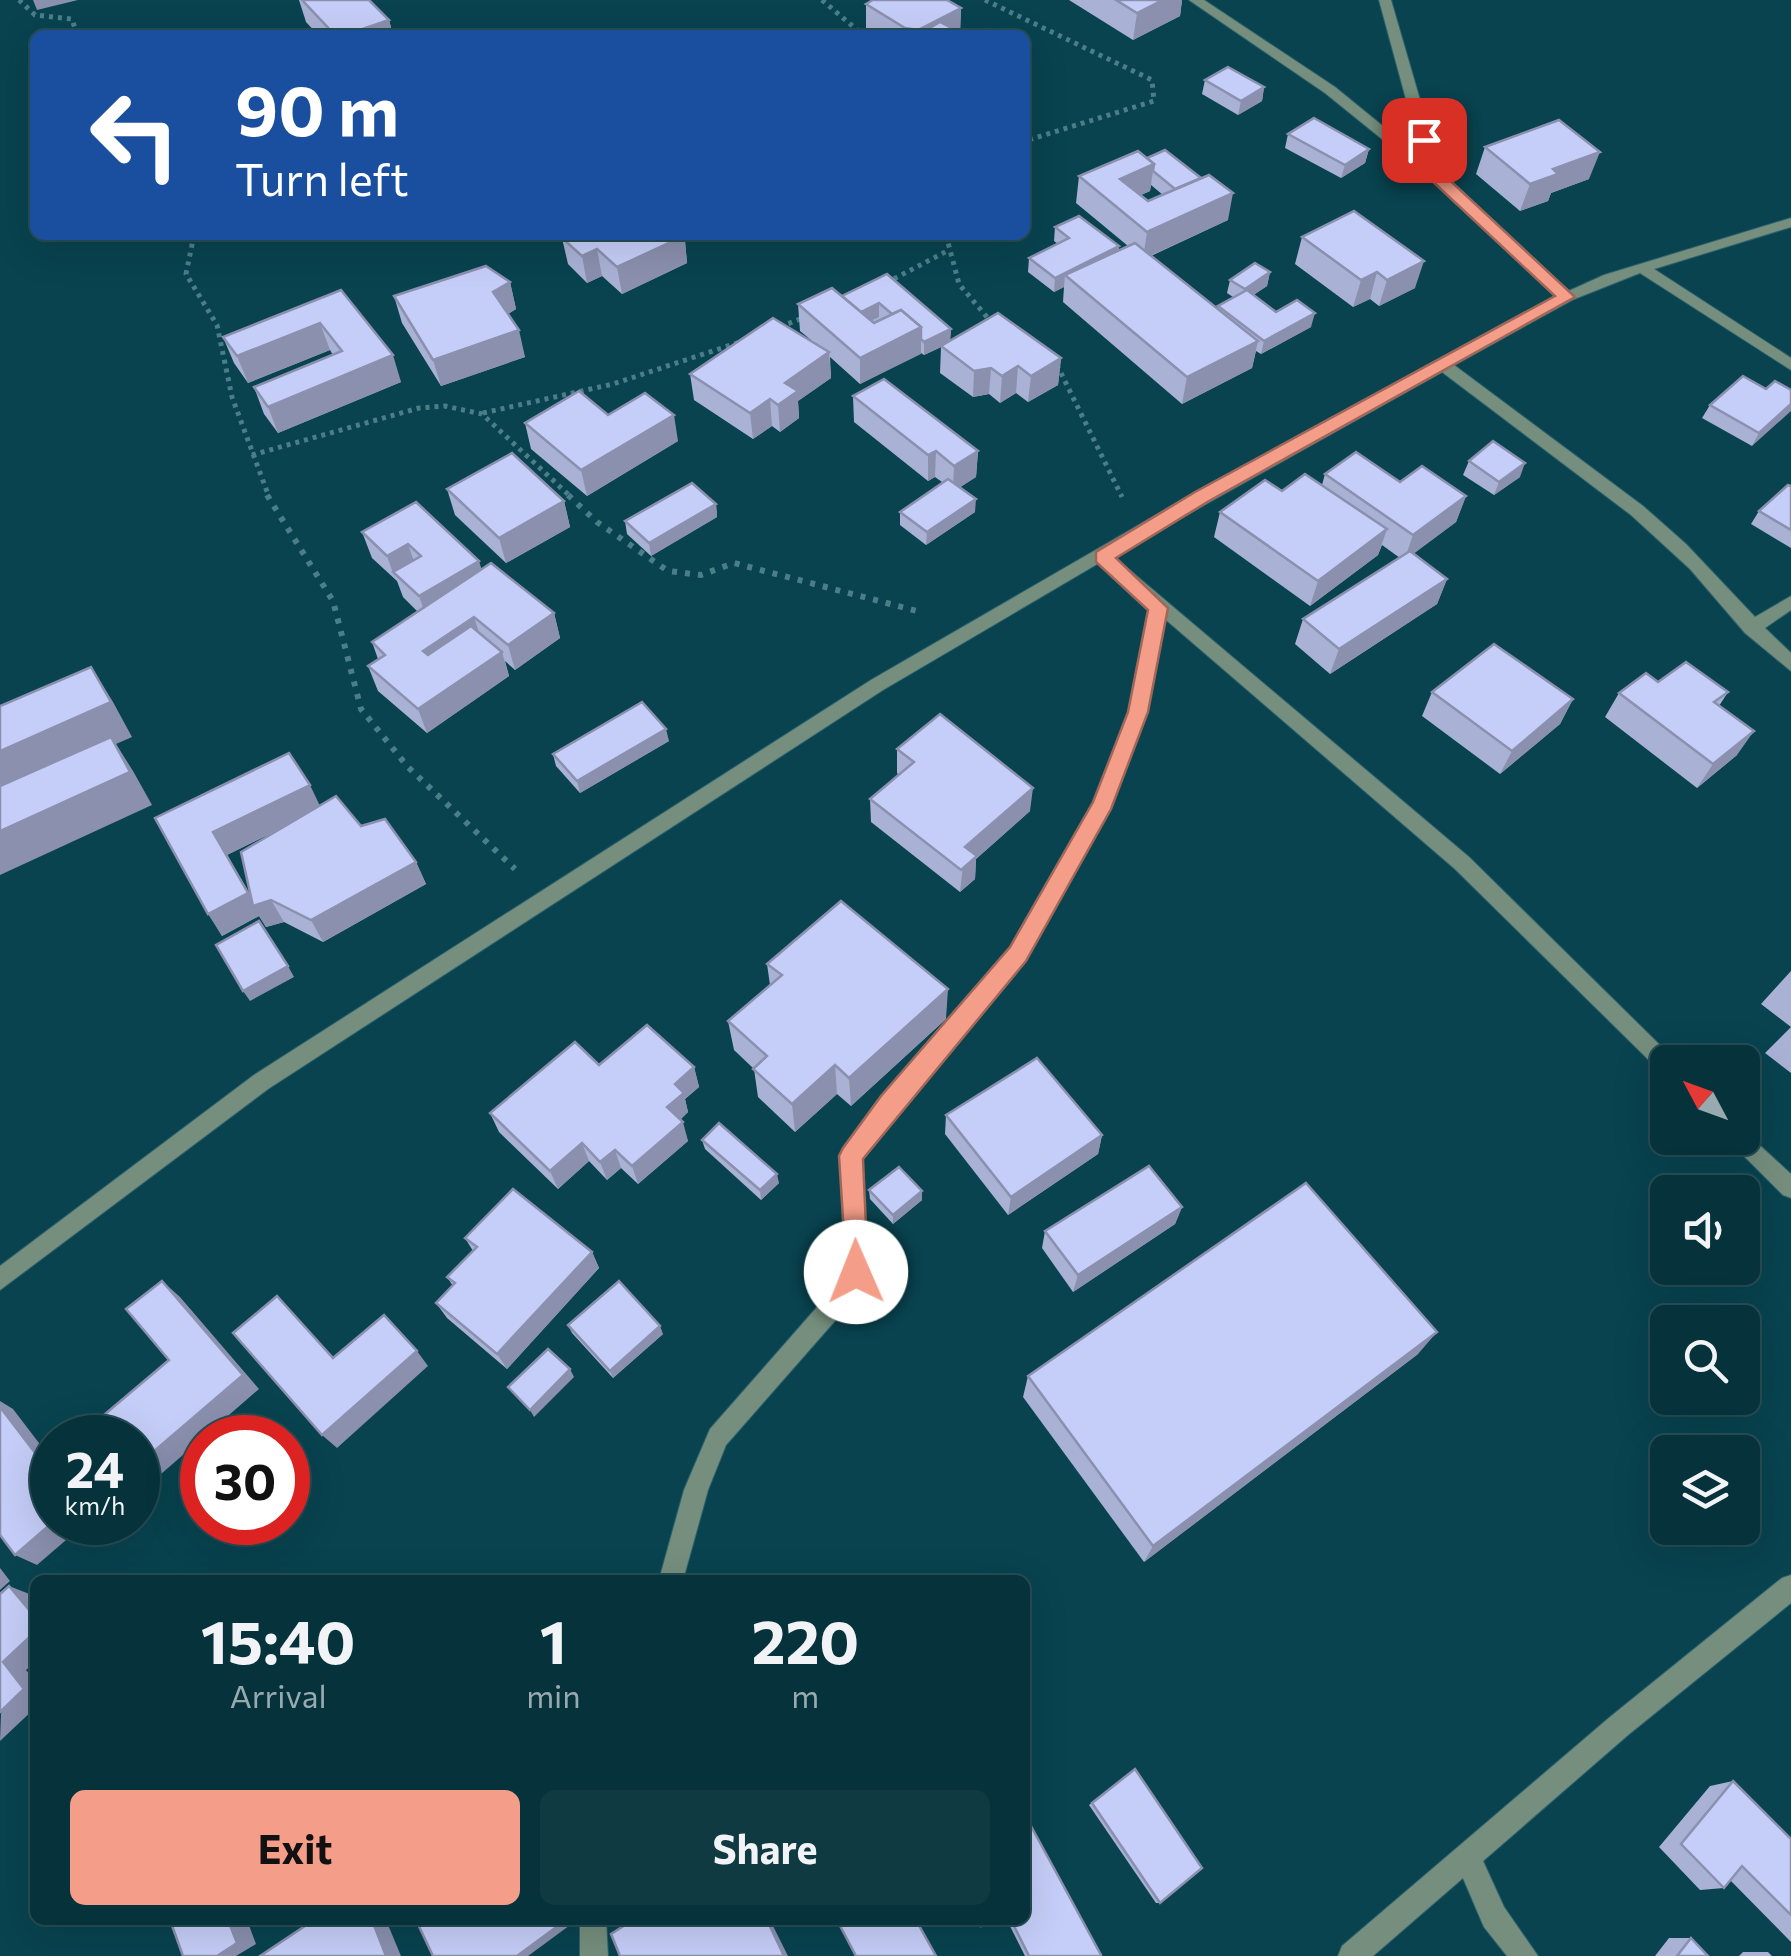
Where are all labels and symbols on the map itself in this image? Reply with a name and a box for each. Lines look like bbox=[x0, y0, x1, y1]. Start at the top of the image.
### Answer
pin bbox=[1382, 98, 1467, 183]
north arrow bbox=[1650, 1045, 1760, 1155]
position arrow bbox=[804, 1220, 908, 1324]
speed limit sign: 30 bbox=[180, 1415, 310, 1545]

